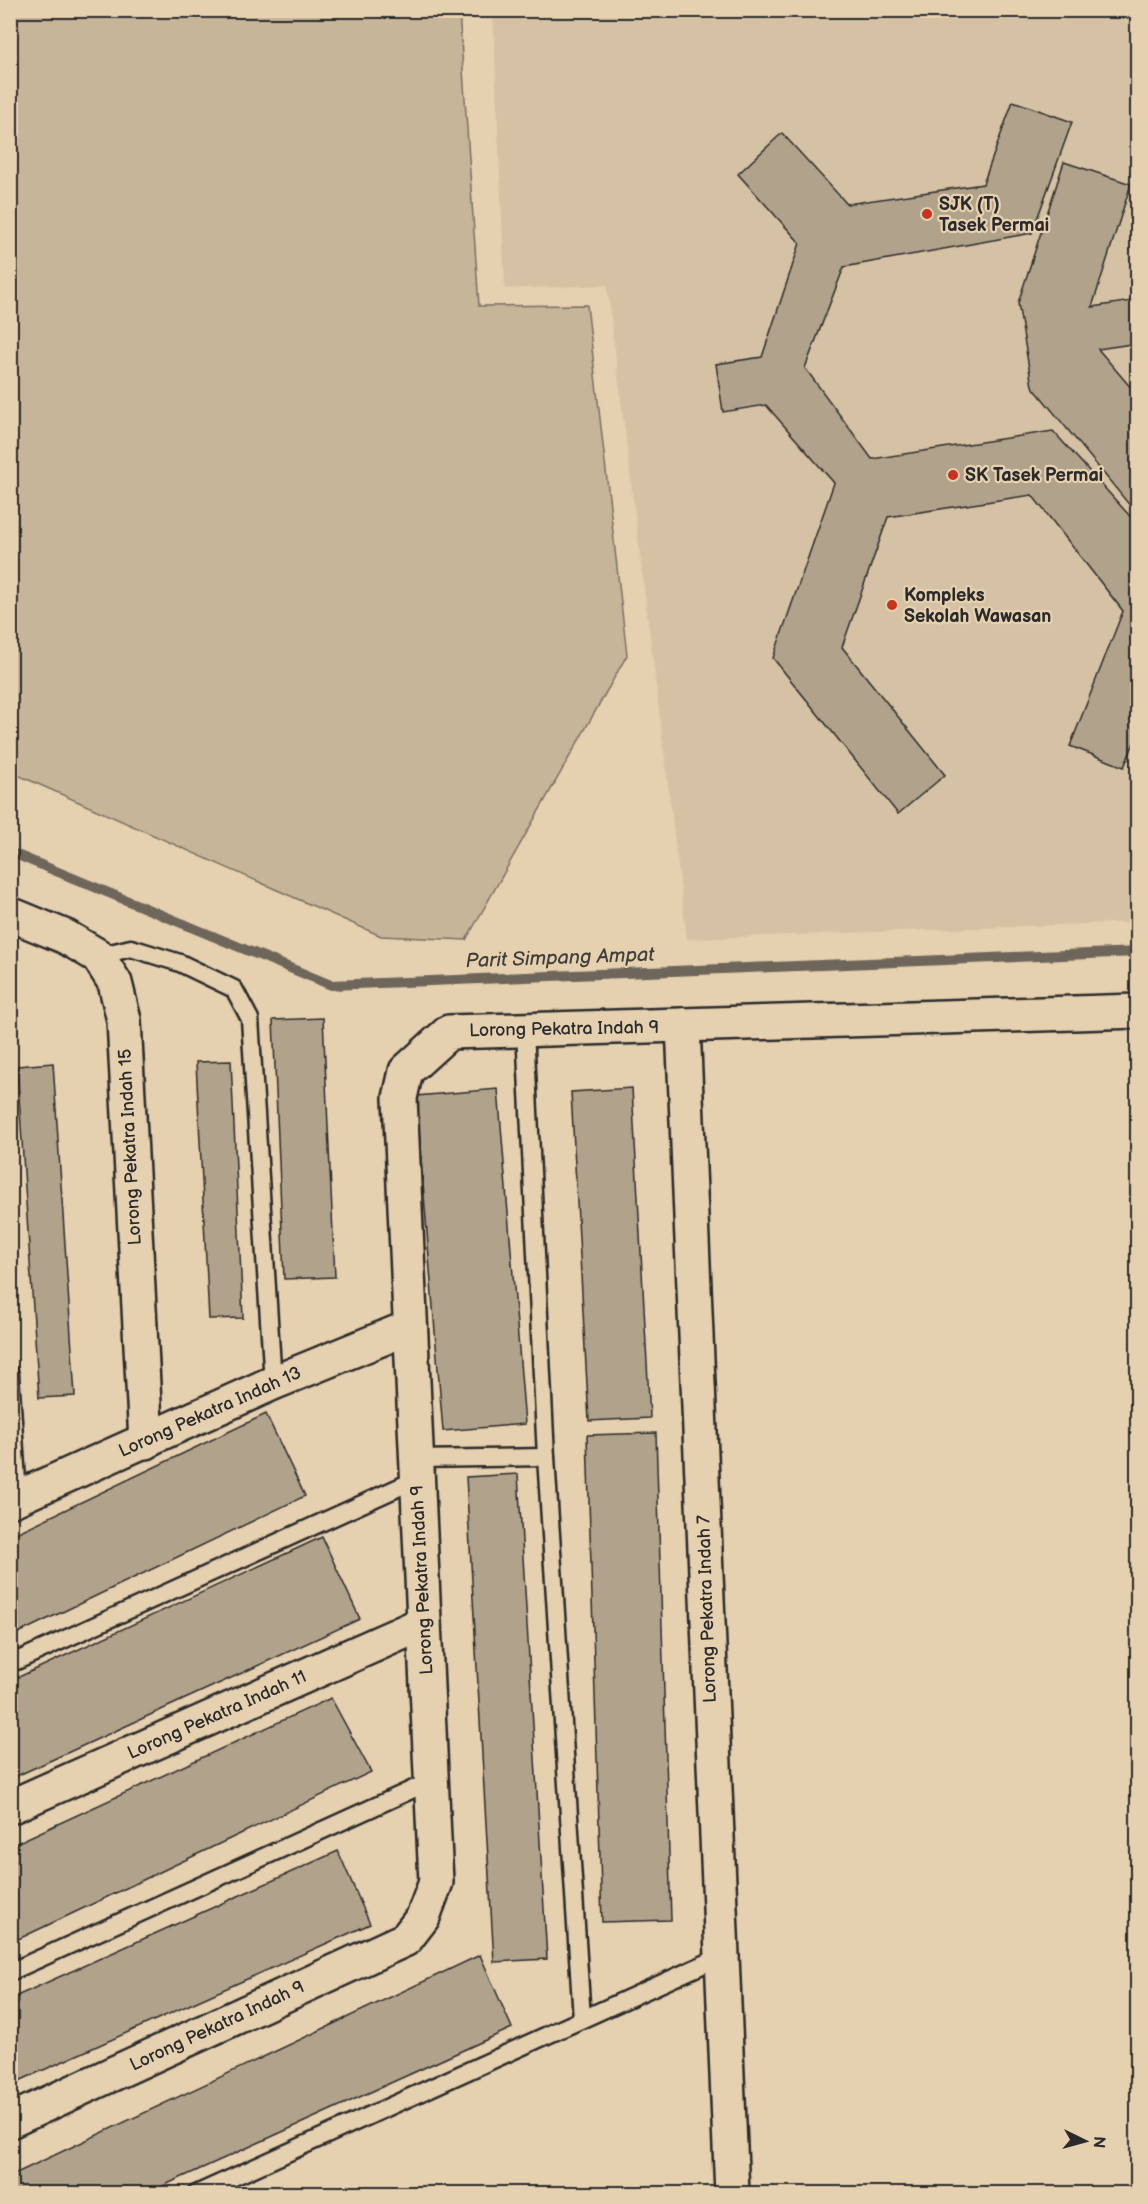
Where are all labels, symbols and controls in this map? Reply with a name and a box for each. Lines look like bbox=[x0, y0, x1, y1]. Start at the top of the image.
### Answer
place label: SJK (T) Tasek Permai bbox=[939, 194, 1049, 236]
marker: SJK (T) Tasek Permai bbox=[920, 207, 934, 221]
place label: SK Tasek Permai bbox=[965, 465, 1103, 486]
marker: SK Tasek Permai bbox=[946, 468, 960, 482]
place label: Kompleks Sekolah Wawasan bbox=[904, 585, 1051, 627]
marker: Kompleks Sekolah Wawasan bbox=[885, 598, 899, 612]
water label: Parit Simpang Ampat bbox=[465, 943, 656, 973]
street label: Lorong Pekatra Indah 9 bbox=[469, 1017, 659, 1041]
street label: Lorong Pekatra Indah 15 bbox=[114, 1048, 146, 1246]
street label: Lorong Pekatra Indah 13 bbox=[115, 1362, 305, 1462]
street label: Lorong Pekatra Indah 9 bbox=[407, 1485, 437, 1675]
street label: Lorong Pekatra Indah 7 bbox=[693, 1515, 721, 1703]
street label: Lorong Pekatra Indah 11 bbox=[124, 1666, 310, 1764]
street label: Lorong Pekatra Indah 9 bbox=[126, 1976, 308, 2076]
north arrow bbox=[1055, 2111, 1115, 2171]
text: N bbox=[1088, 2135, 1108, 2149]

